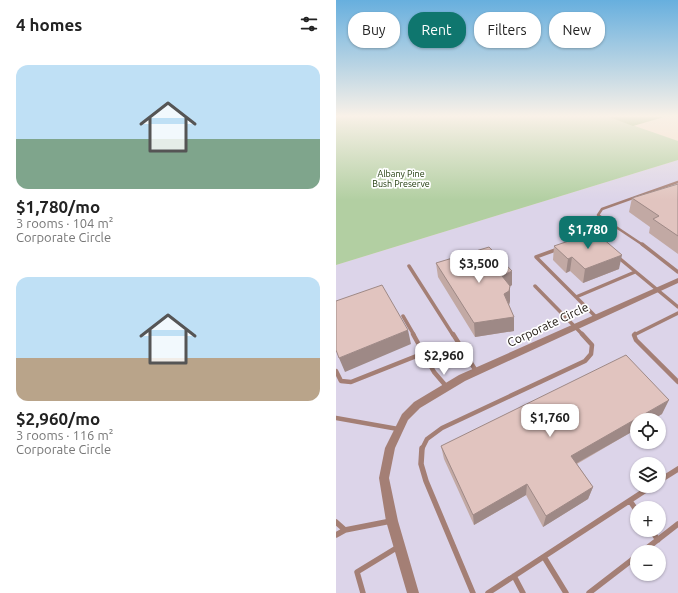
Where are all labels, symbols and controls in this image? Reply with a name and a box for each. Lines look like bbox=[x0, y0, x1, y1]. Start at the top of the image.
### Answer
chip: Buy bbox=[348, 12, 400, 48]
chip: Rent bbox=[408, 12, 466, 48]
chip: Filters bbox=[474, 12, 541, 48]
chip: New bbox=[549, 12, 605, 48]
icon: filters bbox=[298, 13, 320, 35]
text: 4 homes bbox=[16, 15, 82, 34]
icon: home bbox=[132, 91, 204, 163]
park label: Albany Pine Bush Preserve bbox=[372, 169, 430, 189]
text: $1,780/mo bbox=[16, 197, 100, 216]
text: 3 rooms · 104 m² bbox=[16, 216, 113, 230]
pin: $1,780 bbox=[555, 216, 621, 250]
text: $1,780 bbox=[568, 222, 608, 236]
text: Corporate Circle bbox=[16, 230, 111, 244]
pin: $3,500 bbox=[446, 250, 512, 284]
text: $3,500 bbox=[459, 256, 499, 270]
street label: Corporate Circle bbox=[505, 300, 590, 349]
icon: home bbox=[132, 303, 204, 375]
pin: $2,960 bbox=[411, 342, 477, 376]
text: $2,960 bbox=[424, 348, 464, 362]
pin: $1,760 bbox=[517, 404, 583, 438]
text: $2,960/mo bbox=[16, 409, 100, 428]
text: $1,760 bbox=[530, 410, 570, 424]
map controls bbox=[630, 413, 666, 581]
button: locate bbox=[630, 413, 666, 449]
text: 3 rooms · 116 m² bbox=[16, 428, 113, 442]
text: Corporate Circle bbox=[16, 442, 111, 456]
button: layers bbox=[630, 457, 666, 493]
button: + bbox=[630, 501, 666, 537]
button: − bbox=[630, 545, 666, 581]

